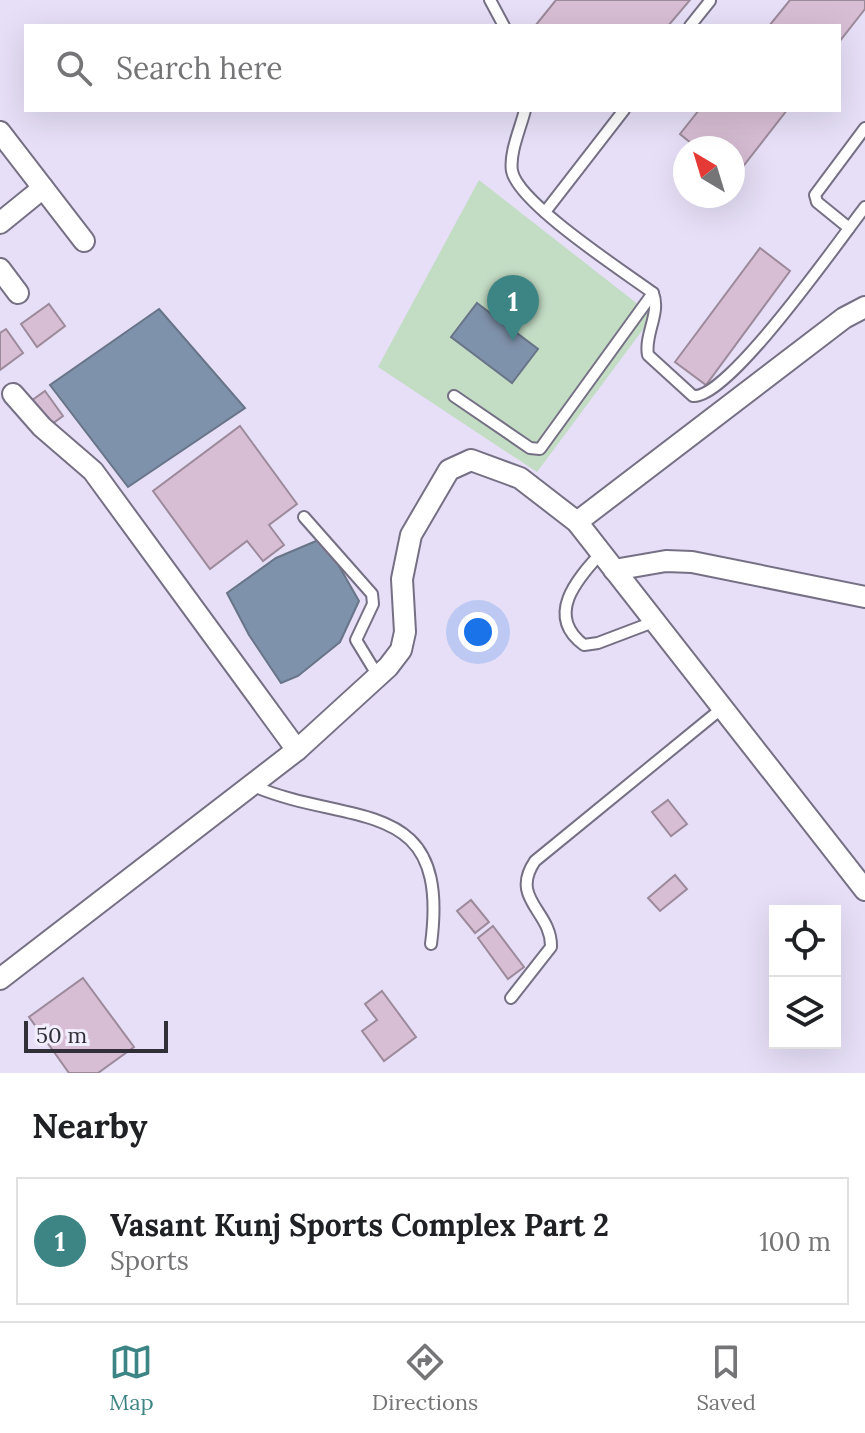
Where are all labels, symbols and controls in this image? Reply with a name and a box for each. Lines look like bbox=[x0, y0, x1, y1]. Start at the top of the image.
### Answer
search box bbox=[24, 24, 841, 112]
icon: search bbox=[52, 46, 96, 90]
text: Search here bbox=[116, 49, 283, 87]
north arrow bbox=[673, 136, 745, 208]
pin: 1 bbox=[487, 275, 539, 341]
your location bbox=[458, 612, 498, 652]
map controls bbox=[769, 905, 841, 1049]
button: locate bbox=[769, 905, 841, 977]
button: layers bbox=[769, 977, 841, 1049]
scale bar bbox=[24, 1017, 168, 1053]
text: 50 m bbox=[36, 1021, 87, 1049]
text: Nearby bbox=[32, 1104, 148, 1147]
text: Vasant Kunj Sports Complex Part 2 bbox=[110, 1206, 609, 1244]
text: 1 bbox=[55, 1225, 65, 1258]
text: 100 m bbox=[759, 1225, 831, 1258]
text: Sports bbox=[110, 1244, 189, 1277]
tab: Map bbox=[109, 1340, 154, 1416]
tab: Directions bbox=[372, 1340, 478, 1416]
tab: Saved bbox=[696, 1340, 756, 1416]

